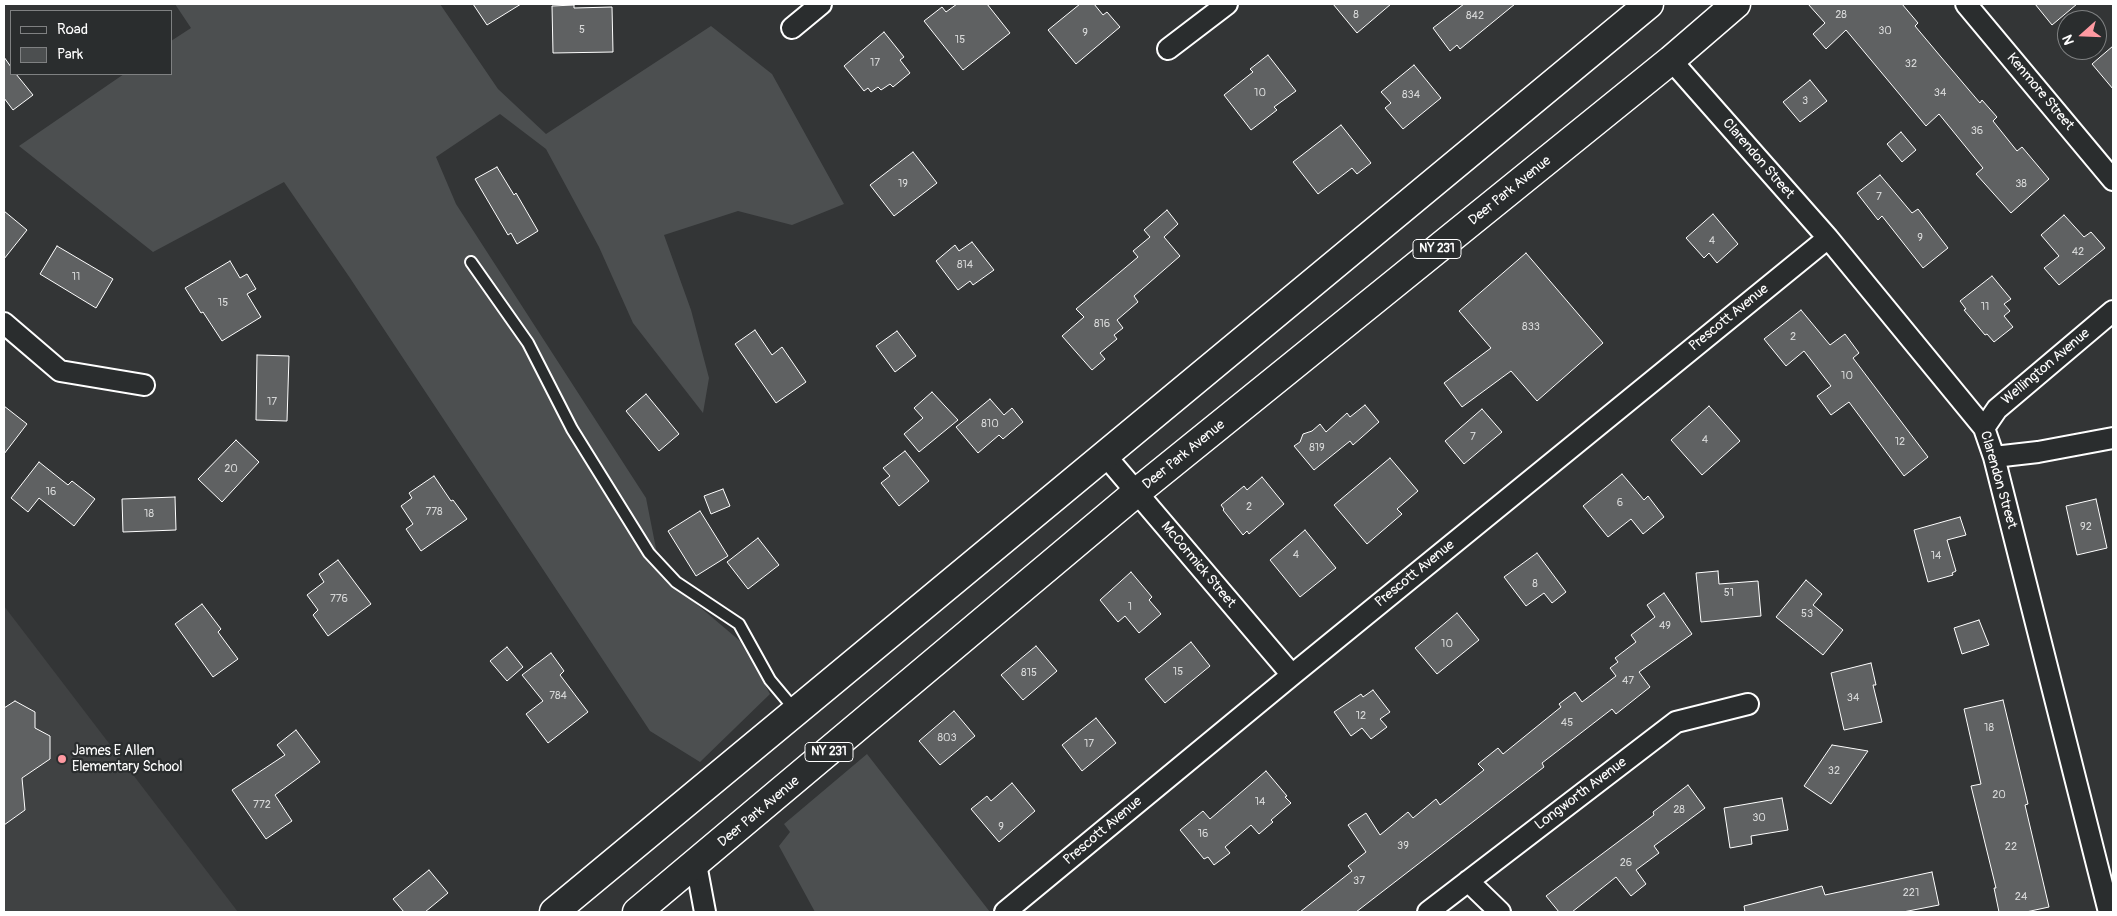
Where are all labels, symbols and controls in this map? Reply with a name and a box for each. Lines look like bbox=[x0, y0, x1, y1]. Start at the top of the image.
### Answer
house number: 8 bbox=[1353, 8, 1359, 22]
house number: 28 bbox=[1835, 8, 1847, 22]
house number: 842 bbox=[1466, 9, 1484, 23]
legend bbox=[10, 10, 172, 75]
north arrow bbox=[2057, 10, 2107, 60]
text: Road bbox=[57, 20, 88, 39]
house number: 5 bbox=[579, 23, 585, 37]
house number: 30 bbox=[1878, 24, 1892, 38]
house number: 9 bbox=[1082, 26, 1088, 40]
house number: 15 bbox=[955, 33, 965, 47]
text: N bbox=[2059, 33, 2078, 47]
text: Park bbox=[57, 45, 83, 64]
street label: Kenmore Street bbox=[2003, 50, 2077, 134]
house number: 17 bbox=[870, 56, 880, 70]
house number: 32 bbox=[1905, 57, 1917, 71]
house number: 10 bbox=[1254, 86, 1266, 100]
house number: 34 bbox=[1934, 86, 1946, 100]
house number: 834 bbox=[1402, 88, 1420, 102]
house number: 3 bbox=[1802, 94, 1808, 108]
street label: Clarendon Street bbox=[1719, 116, 1797, 202]
house number: 36 bbox=[1971, 124, 1983, 138]
street label: Deer Park Avenue bbox=[1465, 153, 1555, 229]
house number: 19 bbox=[898, 177, 908, 191]
house number: 38 bbox=[2015, 177, 2027, 191]
house number: 7 bbox=[1876, 190, 1882, 204]
house number: 9 bbox=[1917, 231, 1923, 245]
house number: 4 bbox=[1709, 234, 1715, 248]
road number: NY 231 bbox=[1413, 240, 1461, 258]
house number: 42 bbox=[2072, 245, 2084, 259]
house number: 814 bbox=[957, 258, 973, 272]
house number: 11 bbox=[72, 270, 80, 284]
street label: Prescott Avenue bbox=[1686, 281, 1772, 355]
house number: 15 bbox=[218, 296, 228, 310]
house number: 11 bbox=[1981, 300, 1989, 314]
house number: 816 bbox=[1094, 317, 1110, 331]
house number: 833 bbox=[1522, 320, 1540, 334]
street label: Wellington Avenue bbox=[1999, 325, 2093, 409]
house number: 2 bbox=[1790, 330, 1796, 344]
house number: 10 bbox=[1841, 369, 1853, 383]
house number: 17 bbox=[267, 395, 277, 409]
house number: 810 bbox=[981, 417, 999, 431]
street label: Deer Park Avenue bbox=[1139, 417, 1229, 493]
street label: Clarendon Street bbox=[1976, 429, 2020, 531]
house number: 7 bbox=[1470, 430, 1476, 444]
house number: 4 bbox=[1702, 433, 1708, 447]
house number: 12 bbox=[1895, 435, 1905, 449]
house number: 819 bbox=[1309, 441, 1325, 455]
house number: 20 bbox=[224, 462, 238, 476]
house number: 16 bbox=[46, 485, 56, 499]
house number: 6 bbox=[1617, 496, 1623, 510]
house number: 2 bbox=[1246, 500, 1252, 514]
house number: 778 bbox=[425, 505, 443, 519]
house number: 18 bbox=[144, 507, 154, 521]
street label: McCormick Street bbox=[1157, 519, 1239, 611]
house number: 92 bbox=[2080, 520, 2092, 534]
street label: Prescott Avenue bbox=[1372, 537, 1458, 611]
house number: 4 bbox=[1293, 548, 1299, 562]
house number: 14 bbox=[1931, 549, 1941, 563]
house number: 8 bbox=[1532, 577, 1538, 591]
house number: 51 bbox=[1724, 586, 1734, 600]
house number: 776 bbox=[330, 592, 348, 606]
house number: 1 bbox=[1128, 600, 1132, 614]
house number: 53 bbox=[1801, 607, 1813, 621]
house number: 49 bbox=[1659, 619, 1671, 633]
house number: 10 bbox=[1441, 637, 1453, 651]
house number: 15 bbox=[1173, 665, 1183, 679]
house number: 815 bbox=[1021, 666, 1037, 680]
house number: 47 bbox=[1622, 674, 1634, 688]
house number: 784 bbox=[549, 689, 567, 703]
house number: 34 bbox=[1847, 691, 1859, 705]
house number: 12 bbox=[1356, 709, 1366, 723]
house number: 45 bbox=[1561, 716, 1573, 730]
house number: 18 bbox=[1984, 721, 1994, 735]
house number: 803 bbox=[937, 731, 957, 745]
house number: 17 bbox=[1084, 737, 1094, 751]
road number: NY 231 bbox=[805, 742, 853, 762]
place label: James E Allen Elementary School bbox=[72, 743, 183, 776]
marker: James E Allen Elementary School bbox=[56, 753, 68, 765]
street label: Longworth Avenue bbox=[1532, 754, 1630, 834]
house number: 32 bbox=[1828, 764, 1840, 778]
street label: Deer Park Avenue bbox=[715, 773, 803, 851]
house number: 20 bbox=[1992, 788, 2006, 802]
street label: Prescott Avenue bbox=[1060, 793, 1146, 869]
house number: 14 bbox=[1255, 795, 1265, 809]
house number: 772 bbox=[253, 798, 271, 812]
house number: 28 bbox=[1673, 803, 1685, 817]
house number: 30 bbox=[1752, 811, 1766, 825]
house number: 9 bbox=[998, 820, 1004, 834]
house number: 16 bbox=[1198, 827, 1208, 841]
house number: 39 bbox=[1397, 839, 1409, 853]
house number: 22 bbox=[2005, 840, 2017, 854]
house number: 26 bbox=[1620, 856, 1632, 870]
house number: 37 bbox=[1353, 874, 1365, 888]
house number: 221 bbox=[1903, 886, 1919, 900]
house number: 24 bbox=[2015, 890, 2027, 904]

